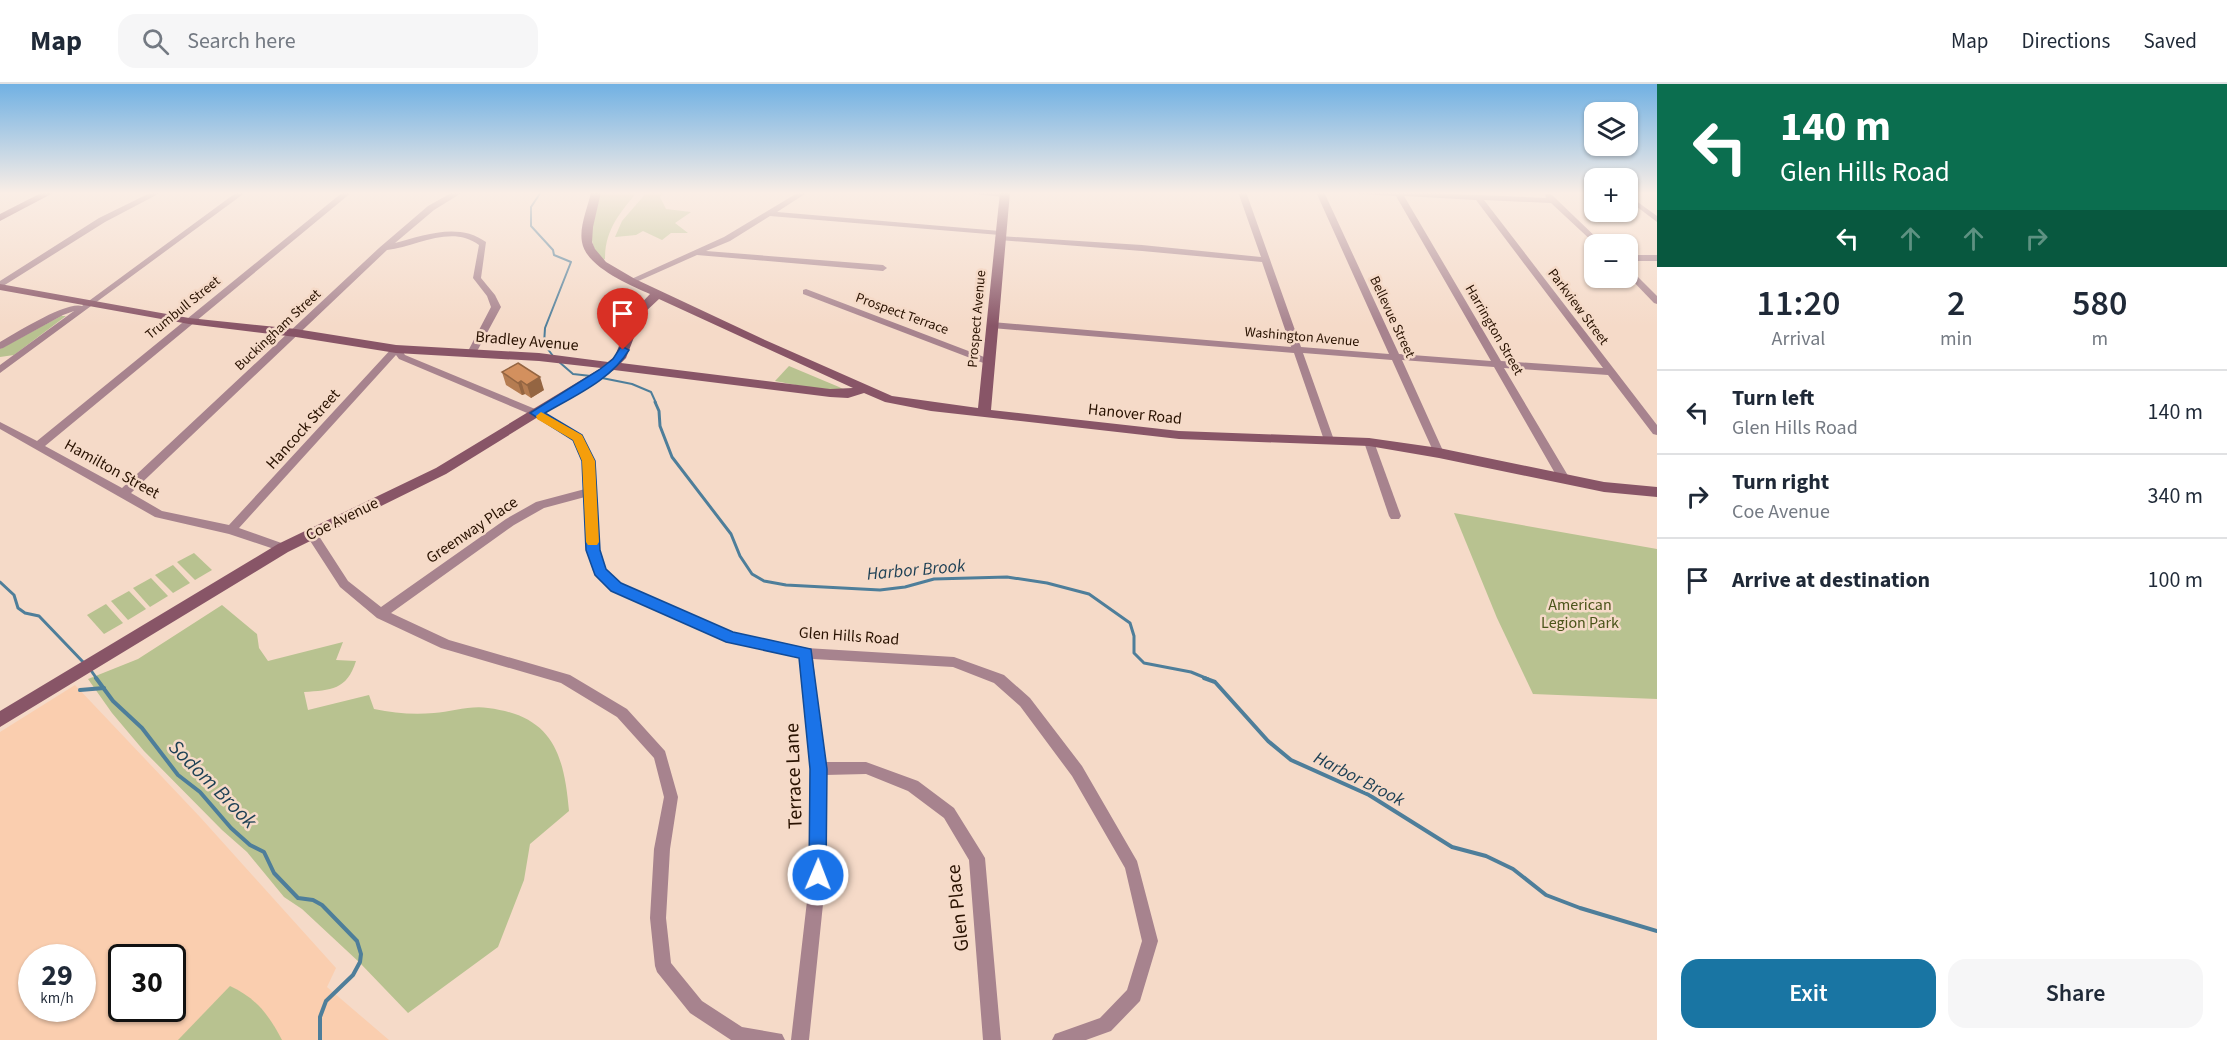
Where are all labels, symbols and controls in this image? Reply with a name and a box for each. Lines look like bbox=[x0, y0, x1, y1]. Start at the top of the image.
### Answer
search box bbox=[118, 14, 538, 68]
text: Map bbox=[30, 21, 82, 61]
icon: search bbox=[139, 25, 172, 58]
text: Search here bbox=[187, 25, 296, 57]
text: Map bbox=[1951, 26, 1989, 56]
text: Directions bbox=[2022, 26, 2110, 56]
text: Saved bbox=[2143, 26, 2197, 56]
text: 140 m bbox=[1780, 97, 1891, 157]
map controls bbox=[1584, 102, 1638, 288]
button: layers bbox=[1584, 102, 1638, 156]
icon: left bbox=[1681, 108, 1759, 186]
text: Glen Hills Road bbox=[1780, 153, 1950, 192]
button: + bbox=[1584, 168, 1638, 222]
icon: left bbox=[1831, 222, 1864, 255]
icon: ahead bbox=[1894, 222, 1927, 255]
icon: ahead bbox=[1957, 222, 1990, 255]
icon: right bbox=[2020, 222, 2053, 255]
button: − bbox=[1584, 234, 1638, 288]
street label: Parkview Street bbox=[1543, 265, 1614, 350]
street label: Prospect Avenue bbox=[963, 269, 991, 369]
street label: Trumbull Street bbox=[141, 271, 225, 345]
street label: Bellevue Street bbox=[1364, 273, 1420, 361]
text: 11:20 bbox=[1757, 278, 1840, 329]
text: 2 bbox=[1947, 278, 1965, 329]
text: 580 bbox=[2072, 278, 2127, 329]
street label: Harrington Street bbox=[1460, 281, 1528, 379]
street label: Buckingham Street bbox=[230, 284, 326, 375]
pin bbox=[597, 288, 648, 350]
street label: Prospect Terrace bbox=[853, 288, 951, 340]
icon: arrive bbox=[606, 297, 639, 330]
street label: Washington Avenue bbox=[1244, 322, 1360, 352]
text: Arrival bbox=[1772, 325, 1825, 353]
text: min bbox=[1940, 325, 1972, 353]
text: m bbox=[2091, 325, 2108, 353]
street label: Bradley Avenue bbox=[474, 326, 580, 356]
text: Turn left bbox=[1732, 382, 1814, 414]
street label: Hancock Street bbox=[261, 384, 345, 474]
icon: left bbox=[1681, 396, 1714, 429]
text: 140 m bbox=[2148, 396, 2203, 428]
street label: Hanover Road bbox=[1087, 398, 1183, 430]
text: Glen Hills Road bbox=[1732, 414, 1858, 442]
street label: Hamilton Street bbox=[60, 434, 164, 505]
text: Turn right bbox=[1732, 466, 1829, 498]
icon: right bbox=[1681, 480, 1714, 513]
text: 340 m bbox=[2148, 480, 2203, 512]
street label: Greenway Place bbox=[422, 491, 522, 569]
street label: Coe Avenue bbox=[302, 492, 382, 546]
text: Coe Avenue bbox=[1732, 498, 1830, 526]
water label: Harbor Brook bbox=[866, 553, 967, 587]
icon: arrive bbox=[1681, 564, 1714, 597]
text: Arrive at destination bbox=[1732, 564, 1930, 596]
text: 100 m bbox=[2148, 564, 2203, 596]
park label: American Legion Park bbox=[1541, 594, 1619, 634]
street label: Glen Hills Road bbox=[798, 622, 900, 650]
street label: Terrace Lane bbox=[778, 722, 810, 830]
water label: Sodom Brook bbox=[162, 733, 265, 836]
water label: Harbor Brook bbox=[1309, 745, 1409, 813]
position arrow bbox=[786, 843, 850, 907]
street label: Glen Place bbox=[939, 863, 976, 953]
speed limit sign: 30 bbox=[108, 944, 186, 1022]
text: 29 bbox=[41, 954, 73, 997]
button: Exit bbox=[1681, 959, 1936, 1028]
button: Share bbox=[1948, 959, 2203, 1028]
text: km/h bbox=[40, 988, 74, 1009]

